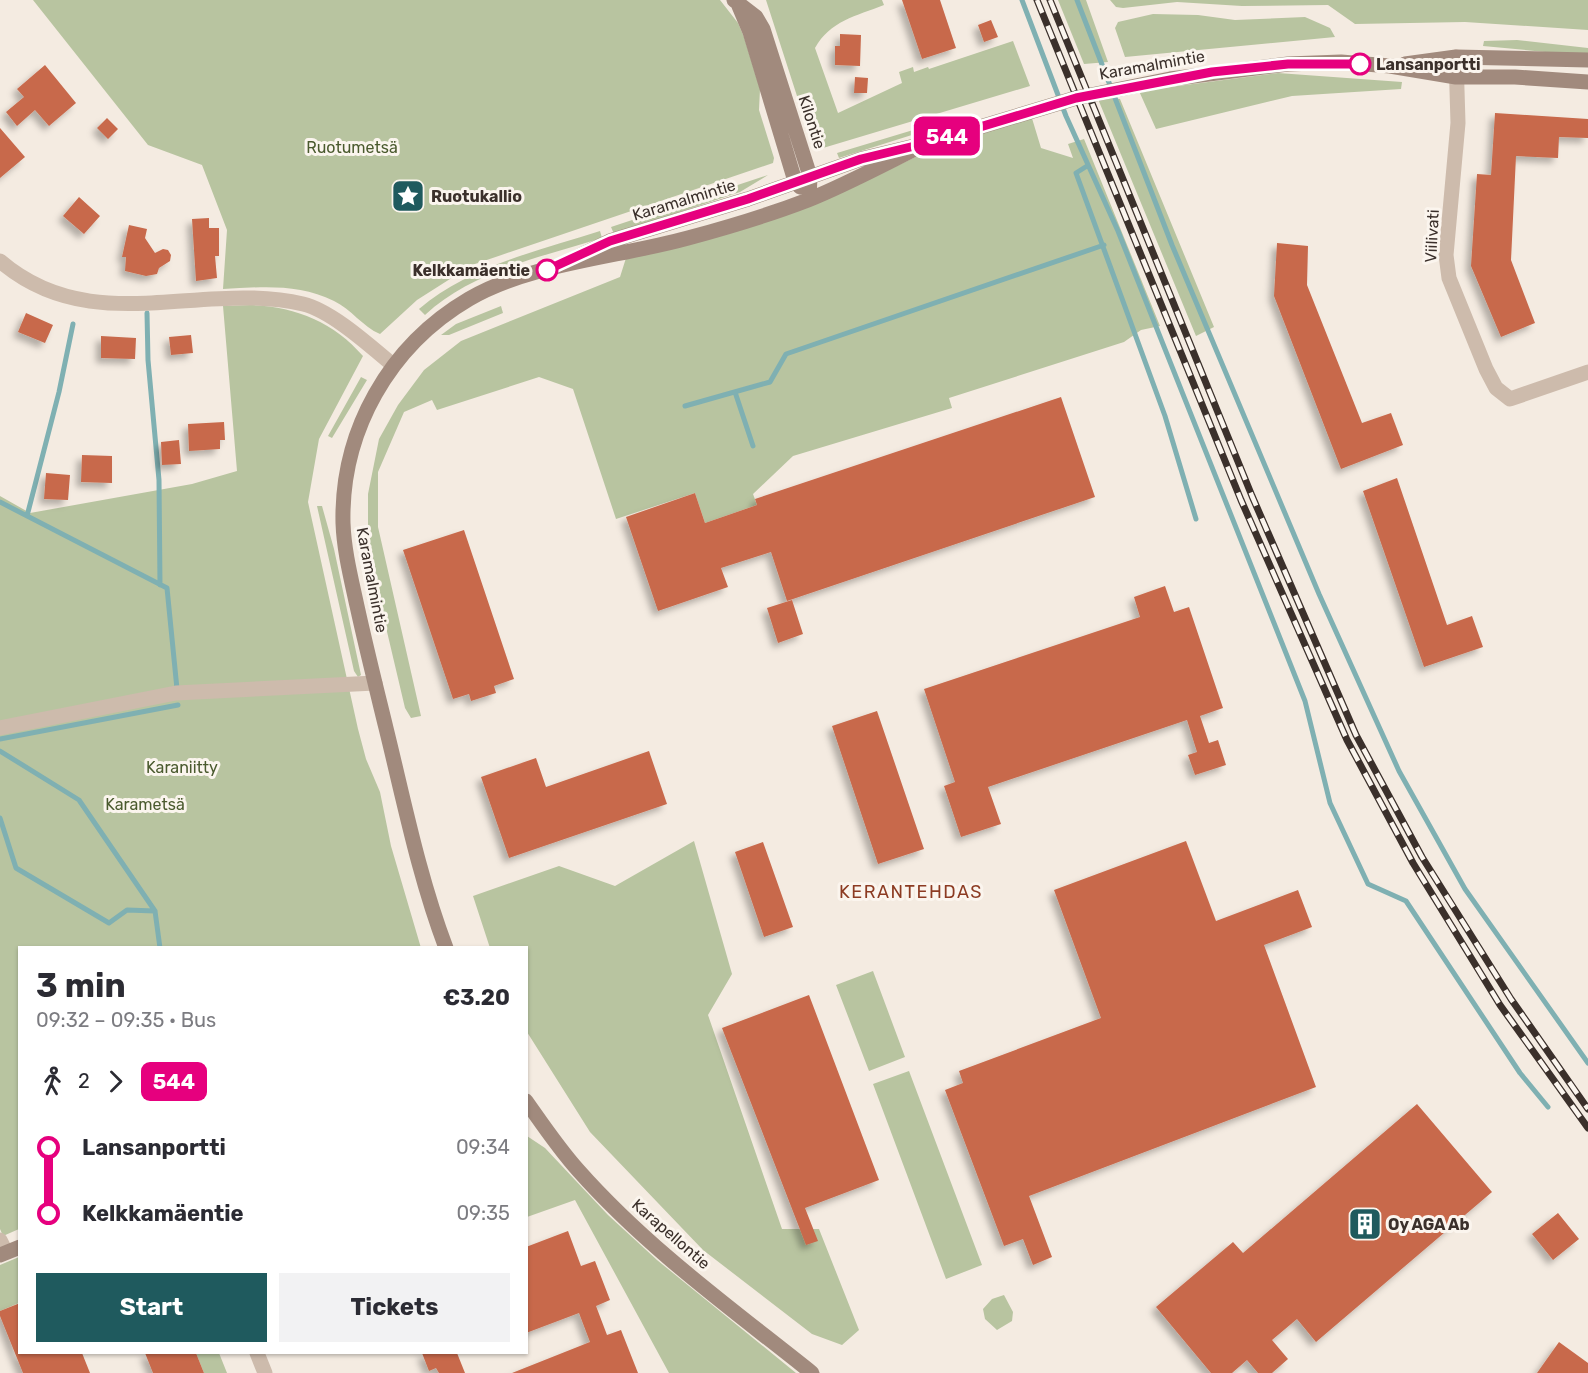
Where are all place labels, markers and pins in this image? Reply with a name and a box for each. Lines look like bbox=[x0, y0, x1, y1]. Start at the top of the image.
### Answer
marker: Lansanportti bbox=[1349, 53, 1371, 75]
place label: Lansanportti bbox=[1376, 55, 1481, 74]
place icon: Ruotukallio bbox=[390, 178, 426, 214]
place label: Ruotukallio bbox=[431, 187, 522, 206]
marker: Kelkkamäentie bbox=[536, 259, 558, 281]
place label: Kelkkamäentie bbox=[412, 261, 530, 280]
building icon: Oy AGA Ab bbox=[1347, 1206, 1383, 1242]
place label: Oy AGA Ab bbox=[1388, 1215, 1470, 1234]

